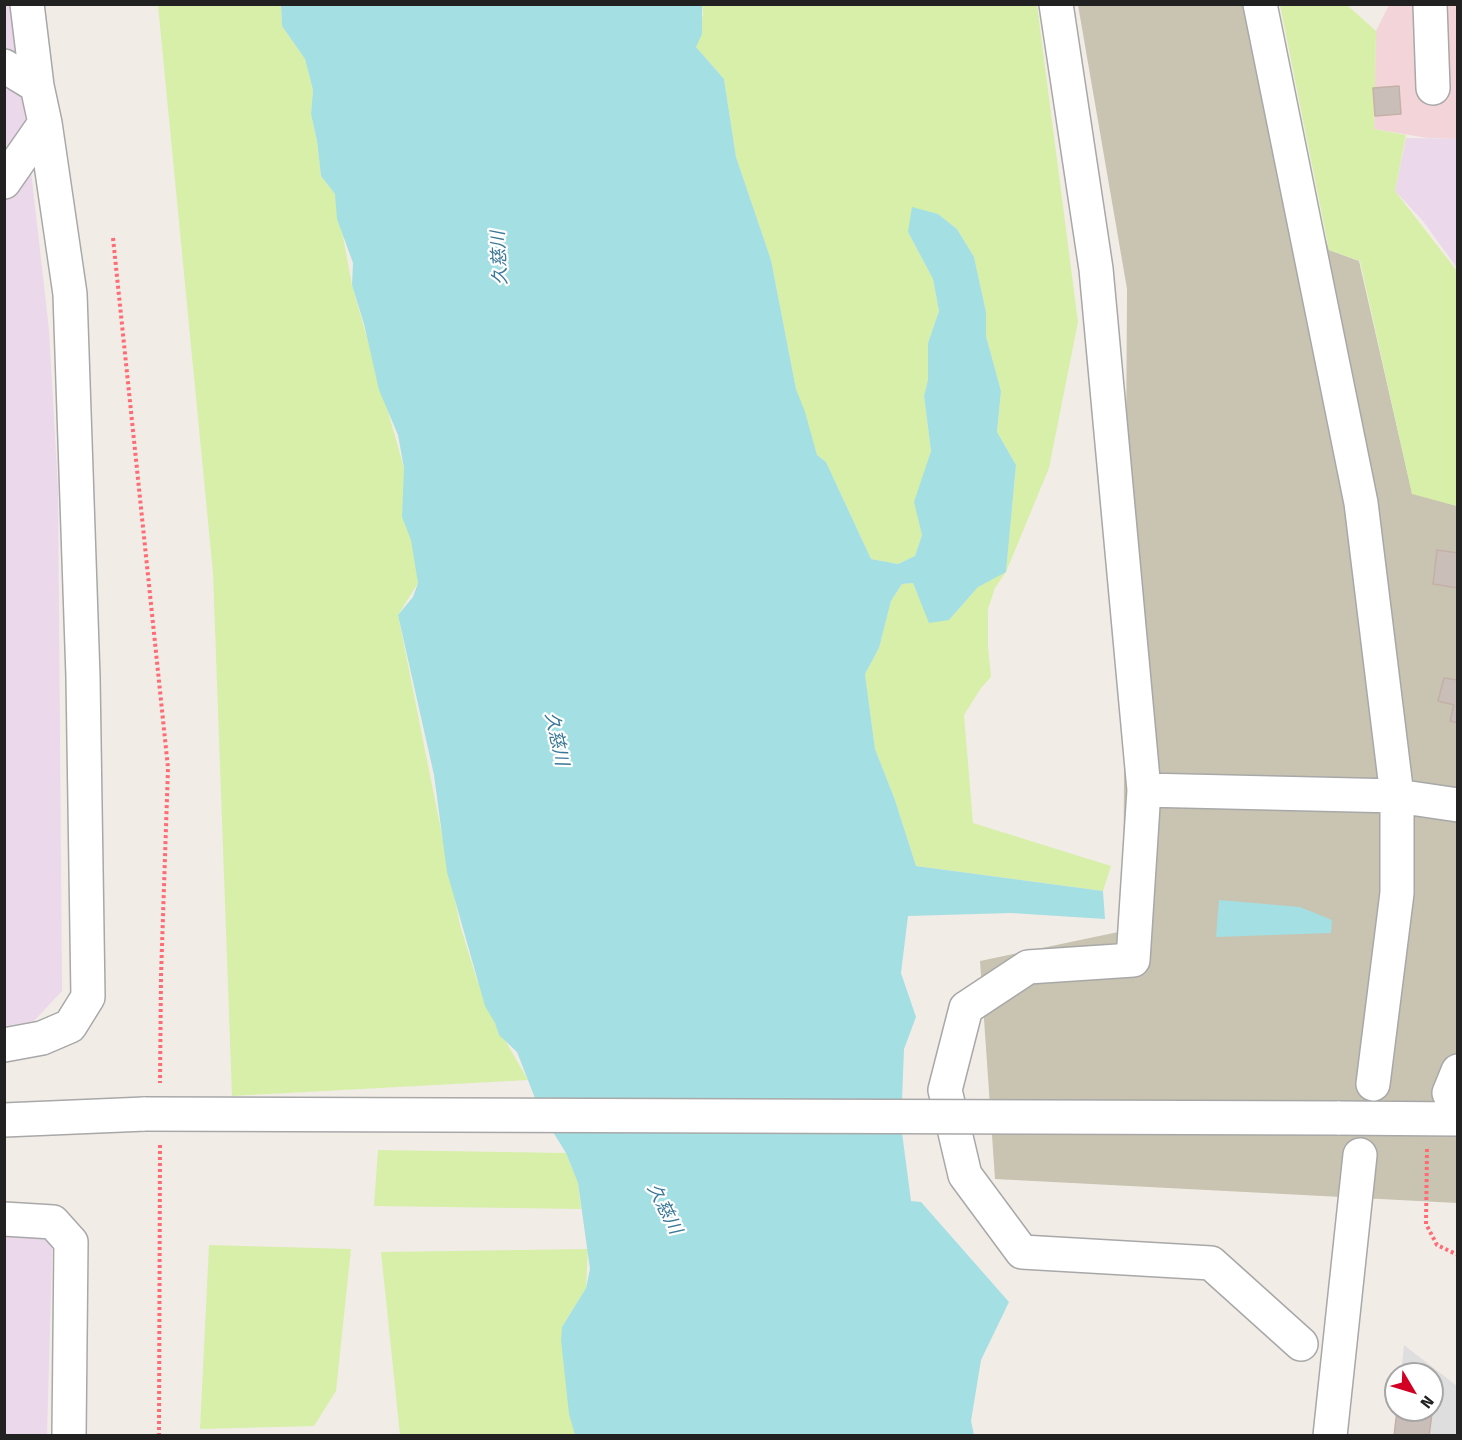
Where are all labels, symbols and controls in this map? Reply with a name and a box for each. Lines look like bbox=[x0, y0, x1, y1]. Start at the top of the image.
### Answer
water label: 久慈川 bbox=[488, 230, 512, 286]
water label: 久慈川 bbox=[540, 710, 572, 768]
water label: 久慈川 bbox=[642, 1180, 686, 1238]
north arrow bbox=[1384, 1362, 1444, 1422]
text: N bbox=[1416, 1392, 1438, 1412]

